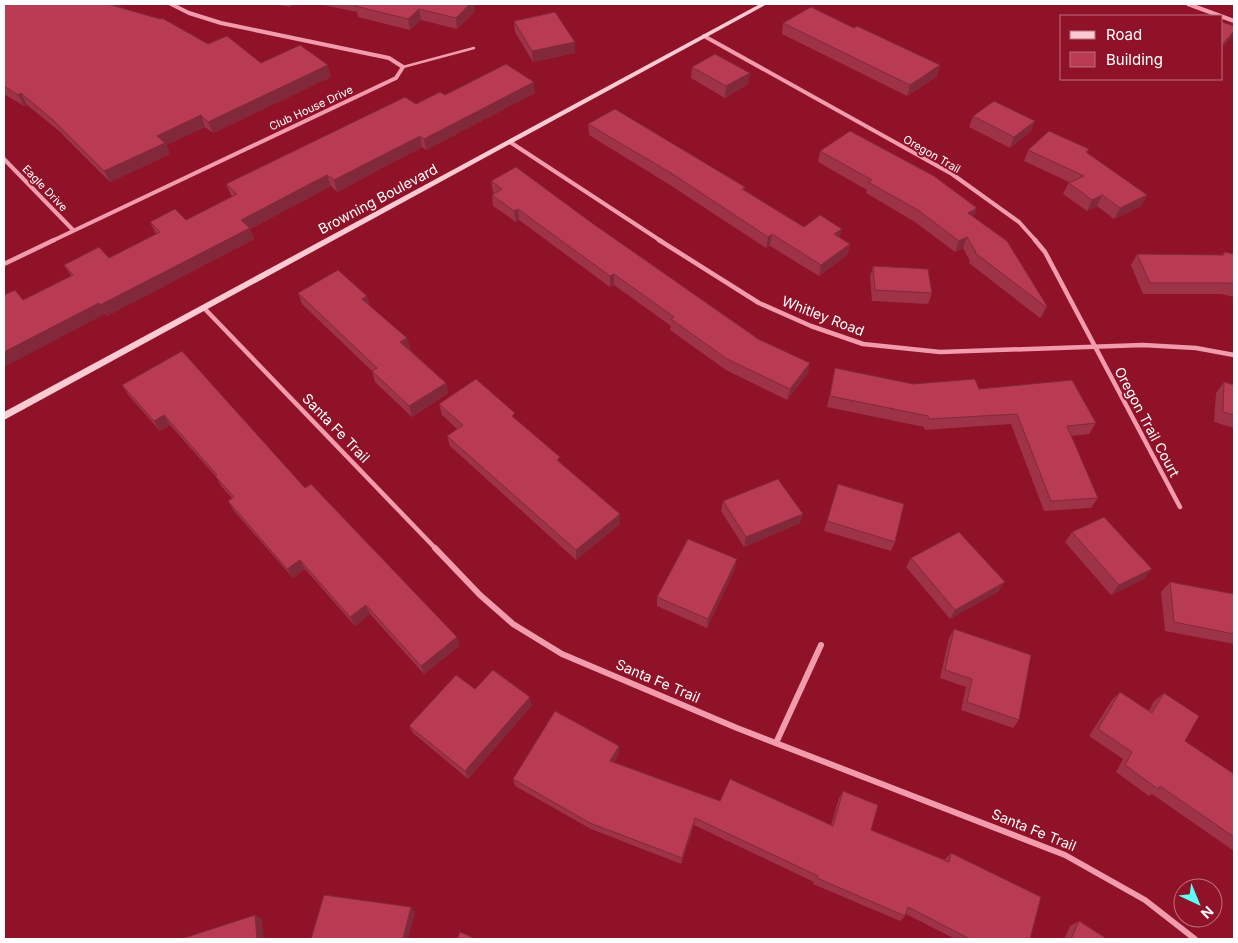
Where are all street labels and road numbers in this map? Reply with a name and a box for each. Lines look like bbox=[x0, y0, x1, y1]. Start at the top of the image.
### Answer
street label: Club House Drive bbox=[267, 82, 355, 134]
street label: Oregon Trail bbox=[901, 132, 963, 176]
street label: Browning Boulevard bbox=[315, 160, 440, 237]
street label: Eagle Drive bbox=[19, 162, 71, 214]
street label: Whitley Road bbox=[780, 292, 867, 339]
street label: Oregon Trail Court bbox=[1111, 364, 1184, 480]
street label: Santa Fe Trail bbox=[299, 390, 374, 466]
street label: Santa Fe Trail bbox=[614, 655, 703, 706]
street label: Santa Fe Trail bbox=[989, 805, 1079, 854]

